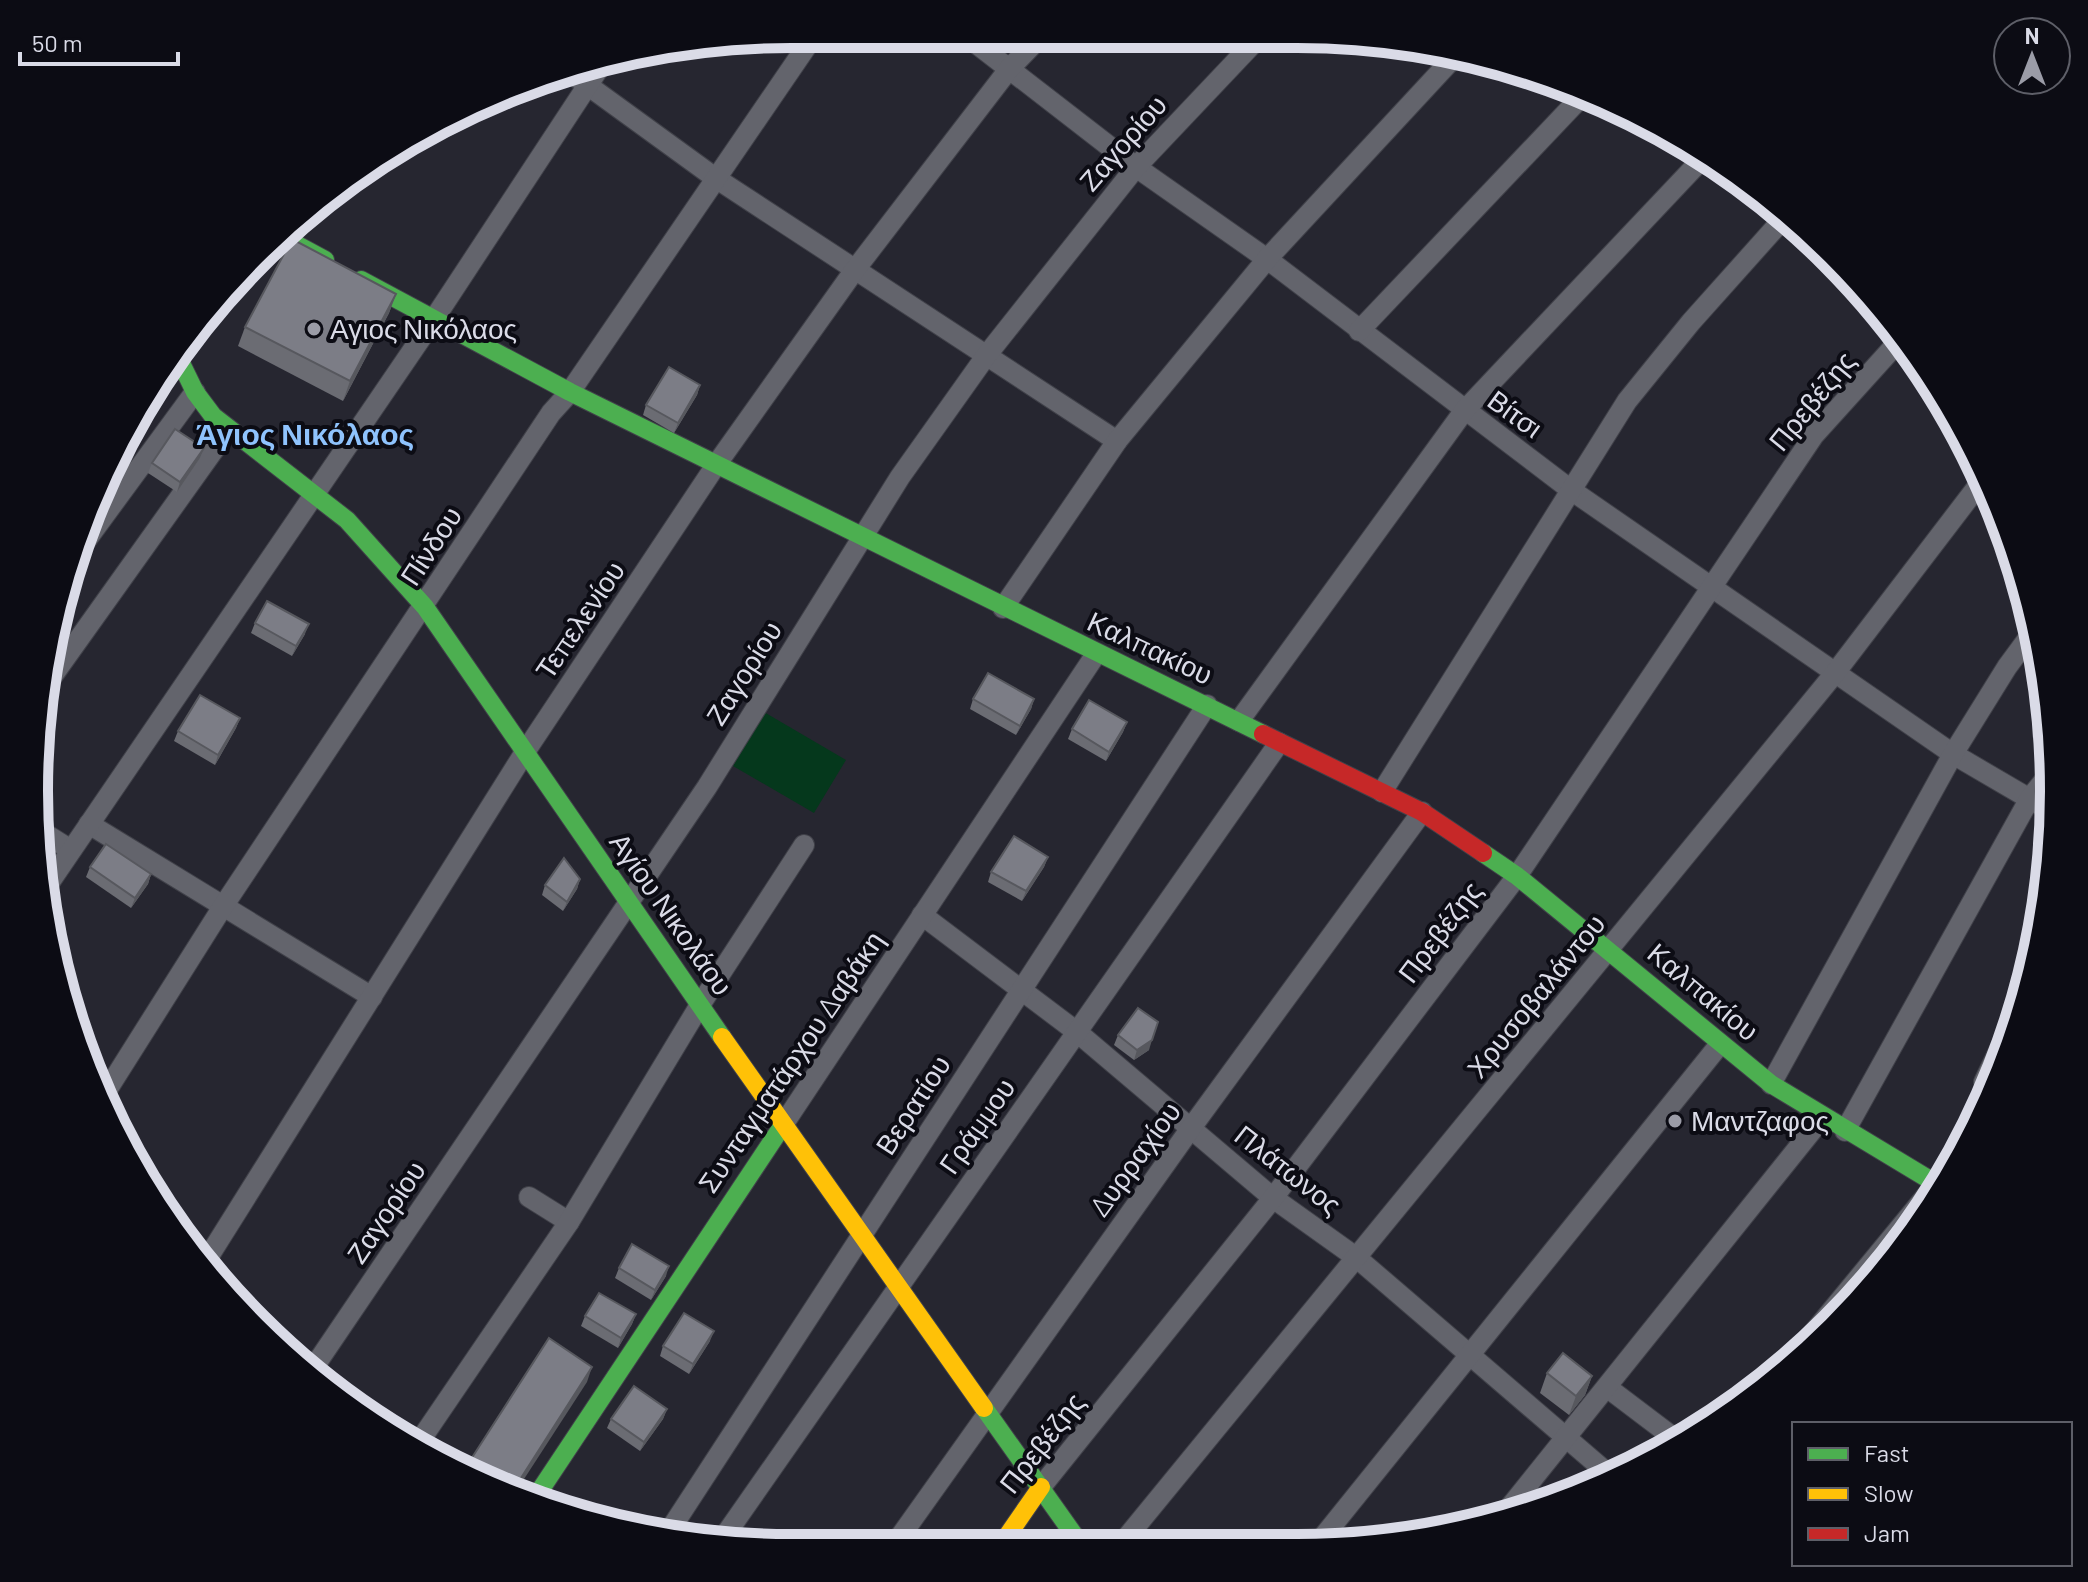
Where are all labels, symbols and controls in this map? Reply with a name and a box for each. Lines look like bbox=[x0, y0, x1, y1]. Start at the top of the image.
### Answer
scale bar bbox=[20, 16, 178, 66]
north arrow bbox=[1992, 16, 2072, 96]
text: N bbox=[2025, 22, 2039, 48]
text: 50 m bbox=[32, 28, 83, 57]
street label: Ζαγορίου bbox=[1071, 87, 1173, 197]
place label: Αγιος Νικόλαος bbox=[330, 311, 517, 345]
marker: Αγιος Νικόλαος bbox=[305, 320, 323, 338]
street label: Πρεβέζης bbox=[1761, 344, 1862, 457]
street label: Βίτσι bbox=[1482, 382, 1549, 444]
district label: Άγιος Νικόλαος bbox=[196, 415, 414, 451]
street label: Πίνδου bbox=[392, 500, 468, 591]
street label: Τεπελενίου bbox=[527, 554, 631, 685]
street label: Καλπακίου bbox=[1083, 603, 1218, 691]
street label: Ζαγορίου bbox=[698, 614, 788, 731]
street label: Αγίου Νικολάου bbox=[603, 826, 740, 1001]
street label: Πρεβέζης bbox=[1390, 874, 1488, 989]
street label: Χρυσοβαλάντου bbox=[1459, 907, 1611, 1084]
street label: Συνταγματάρχου Δαβάκη bbox=[690, 924, 890, 1199]
street label: Καλπακίου bbox=[1641, 935, 1766, 1047]
street label: Βερατίου bbox=[868, 1048, 957, 1160]
street label: Γράμμου bbox=[931, 1071, 1021, 1180]
street label: Δυρραχίου bbox=[1081, 1095, 1187, 1222]
place label: Μαντζαφος bbox=[1691, 1103, 1829, 1137]
marker: Μαντζαφος bbox=[1666, 1112, 1684, 1130]
street label: Πλάτωνος bbox=[1229, 1117, 1349, 1221]
street label: Ζαγορίου bbox=[339, 1154, 432, 1269]
street label: Πρεβέζης bbox=[991, 1385, 1091, 1499]
legend bbox=[1792, 1422, 2072, 1566]
text: Fast bbox=[1864, 1438, 1909, 1467]
text: Slow bbox=[1864, 1478, 1913, 1507]
text: Jam bbox=[1864, 1518, 1910, 1547]

